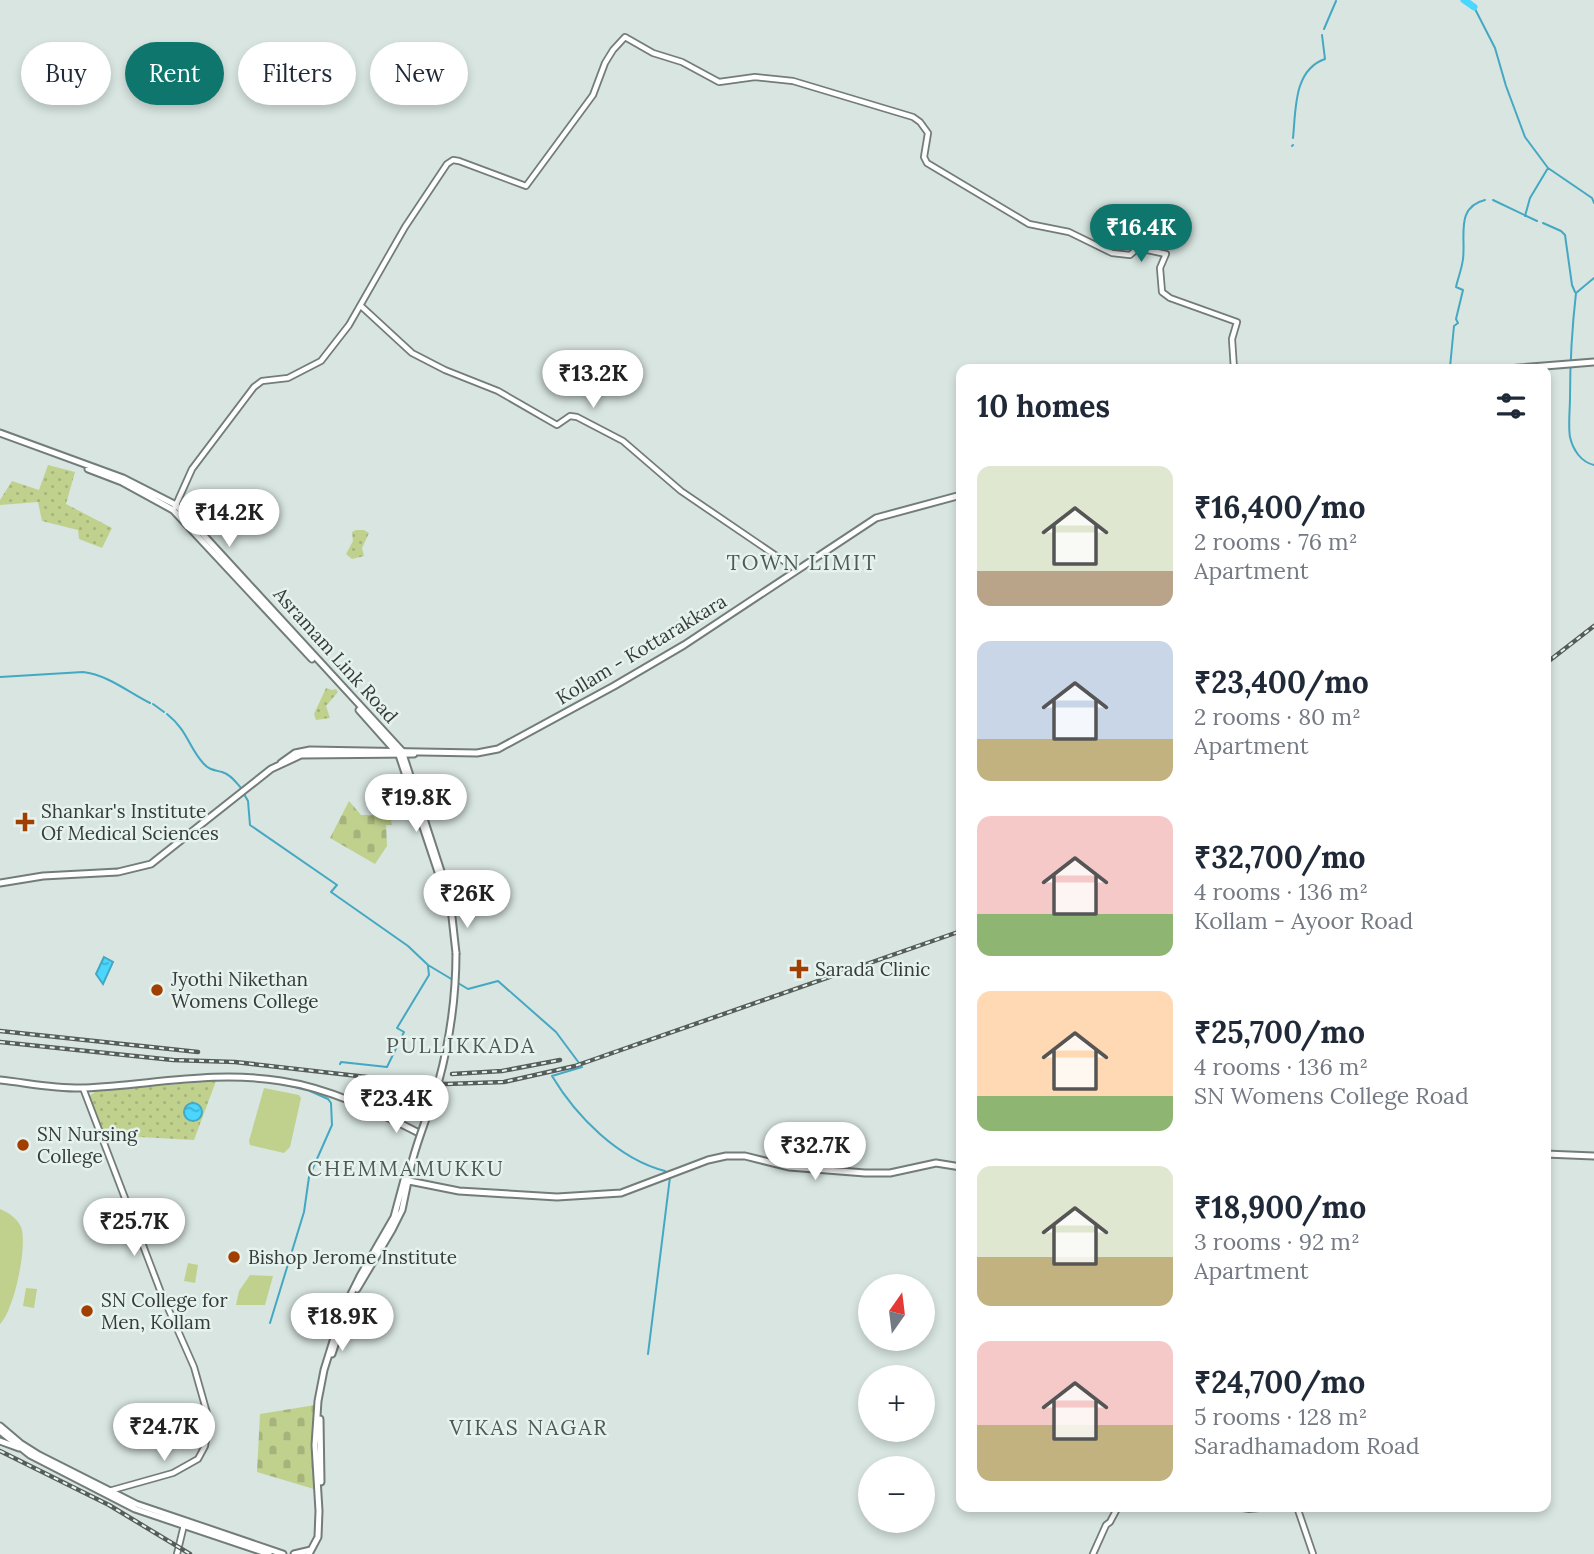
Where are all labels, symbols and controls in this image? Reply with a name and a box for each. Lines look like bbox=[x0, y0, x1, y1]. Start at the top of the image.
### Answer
chip: Buy bbox=[21, 42, 111, 105]
chip: Rent bbox=[125, 42, 224, 105]
chip: Filters bbox=[238, 42, 356, 105]
chip: New bbox=[370, 42, 468, 105]
pin: ₹16.4K bbox=[1084, 204, 1198, 264]
text: ₹16.4K bbox=[1106, 212, 1176, 241]
pin: ₹13.2K bbox=[536, 350, 650, 410]
text: ₹13.2K bbox=[558, 358, 628, 387]
text: 10 homes bbox=[977, 387, 1110, 425]
icon: filters bbox=[1492, 387, 1530, 425]
text: ₹16,400/mo bbox=[1194, 488, 1365, 526]
pin: ₹14.2K bbox=[172, 490, 286, 549]
icon: home bbox=[1033, 494, 1117, 578]
text: ₹14.2K bbox=[194, 497, 264, 526]
text: 2 rooms · 76 m² bbox=[1194, 527, 1358, 556]
district label: TOWN LIMIT bbox=[726, 549, 878, 576]
text: Apartment bbox=[1194, 556, 1309, 585]
street label: Asramam Link Road bbox=[268, 581, 403, 728]
street label: Kollam - Kottarakkara bbox=[551, 588, 731, 709]
text: ₹23,400/mo bbox=[1194, 663, 1369, 701]
icon: home bbox=[1033, 669, 1117, 753]
text: 2 rooms · 80 m² bbox=[1194, 702, 1361, 731]
text: Apartment bbox=[1194, 731, 1309, 760]
pin: ₹19.8K bbox=[359, 774, 473, 834]
text: ₹19.8K bbox=[381, 782, 451, 811]
place label: Shankar's Institute Of Medical Sciences bbox=[41, 799, 219, 845]
marker: Shankar's Institute Of Medical Sciences bbox=[15, 812, 35, 832]
text: ₹32,700/mo bbox=[1194, 838, 1366, 876]
icon: home bbox=[1033, 844, 1117, 928]
pin: ₹26K bbox=[426, 870, 508, 930]
text: 4 rooms · 136 m² bbox=[1194, 877, 1368, 906]
text: ₹26K bbox=[439, 878, 495, 907]
text: Kollam - Ayoor Road bbox=[1194, 906, 1413, 935]
place label: Sarada Clinic bbox=[815, 957, 930, 981]
marker: Sarada Clinic bbox=[789, 959, 809, 979]
place label: Jyothi Nikethan Womens College bbox=[170, 967, 319, 1013]
marker: Jyothi Nikethan Womens College bbox=[149, 982, 165, 998]
text: ₹25,700/mo bbox=[1194, 1013, 1365, 1051]
icon: home bbox=[1033, 1019, 1117, 1103]
district label: PULLIKKADA bbox=[386, 1032, 536, 1059]
text: 4 rooms · 136 m² bbox=[1194, 1052, 1368, 1081]
pin: ₹23.4K bbox=[339, 1076, 453, 1135]
text: SN Womens College Road bbox=[1194, 1081, 1469, 1110]
text: ₹23.4K bbox=[360, 1083, 432, 1112]
place label: SN Nursing College bbox=[37, 1122, 138, 1168]
pin: ₹32.7K bbox=[758, 1122, 872, 1182]
text: ₹32.7K bbox=[780, 1130, 850, 1159]
marker: SN Nursing College bbox=[15, 1137, 31, 1153]
district label: CHEMMAMUKKU bbox=[307, 1155, 505, 1182]
text: ₹18,900/mo bbox=[1194, 1188, 1366, 1226]
icon: home bbox=[1033, 1194, 1117, 1278]
pin: ₹25.7K bbox=[77, 1198, 191, 1258]
text: ₹25.7K bbox=[99, 1206, 169, 1235]
text: 3 rooms · 92 m² bbox=[1194, 1227, 1360, 1256]
place label: Bishop Jerome Institute bbox=[248, 1245, 457, 1269]
marker: Bishop Jerome Institute bbox=[226, 1249, 242, 1265]
text: Apartment bbox=[1194, 1256, 1309, 1285]
north arrow bbox=[858, 1274, 934, 1351]
map controls bbox=[858, 1274, 935, 1533]
place label: SN College for Men, Kollam bbox=[101, 1288, 228, 1334]
pin: ₹18.9K bbox=[285, 1294, 399, 1353]
text: ₹18.9K bbox=[307, 1301, 377, 1330]
marker: SN College for Men, Kollam bbox=[79, 1303, 95, 1319]
text: ₹24,700/mo bbox=[1194, 1363, 1365, 1401]
button: + bbox=[858, 1365, 935, 1442]
icon: home bbox=[1033, 1369, 1117, 1453]
text: 5 rooms · 128 m² bbox=[1194, 1402, 1367, 1431]
pin: ₹24.7K bbox=[107, 1404, 221, 1463]
text: ₹24.7K bbox=[129, 1411, 199, 1440]
district label: VIKAS NAGAR bbox=[448, 1414, 609, 1441]
text: Saradhamadom Road bbox=[1194, 1431, 1420, 1460]
button: − bbox=[858, 1456, 935, 1533]

